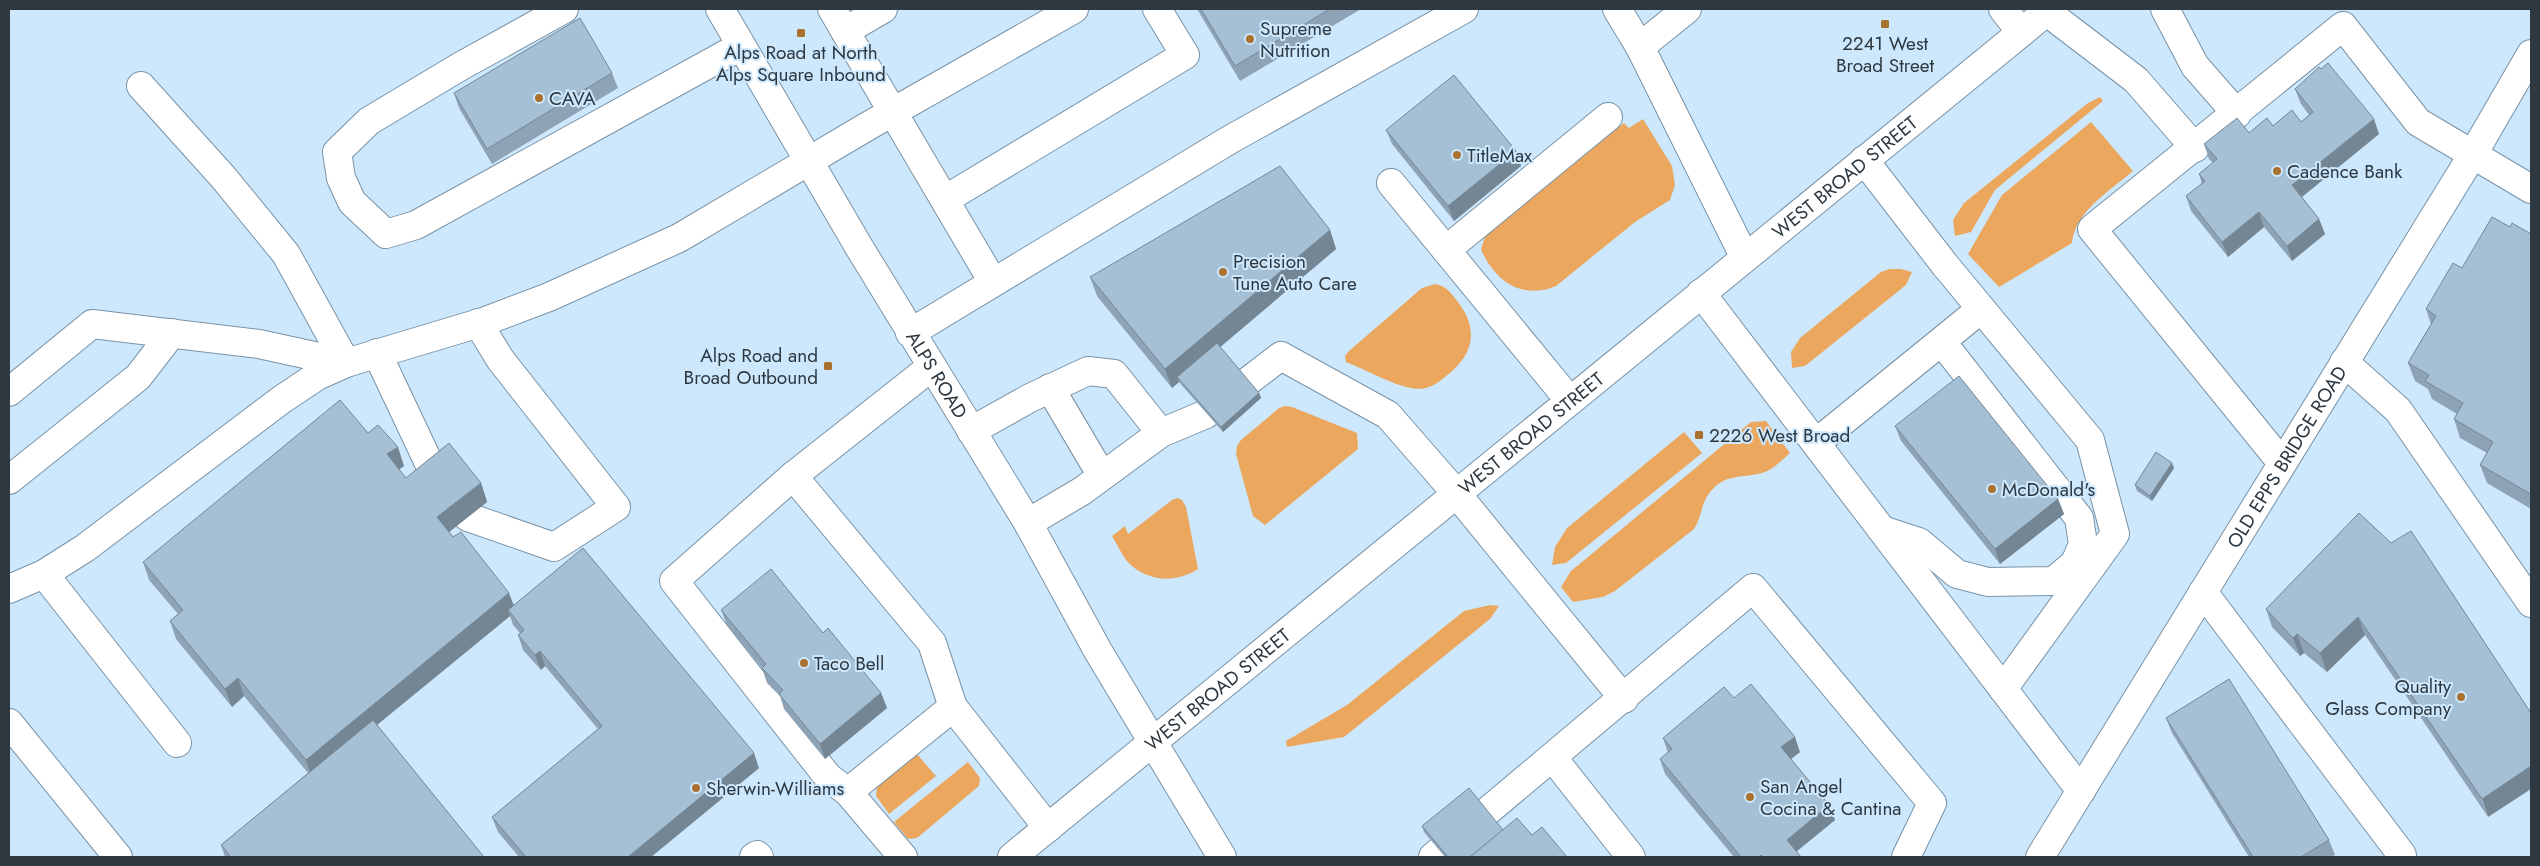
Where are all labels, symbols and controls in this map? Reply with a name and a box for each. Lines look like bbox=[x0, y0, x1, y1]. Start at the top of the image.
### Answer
place label: Supreme Nutrition bbox=[1260, 15, 1332, 64]
marker: 2241 West Broad Street bbox=[1879, 18, 1891, 30]
marker: Alps Road at North Alps Square Inbound bbox=[795, 27, 807, 39]
place label: 2241 West Broad Street bbox=[1836, 30, 1935, 79]
marker: Supreme Nutrition bbox=[1244, 33, 1256, 45]
place label: Alps Road at North Alps Square Inbound bbox=[716, 39, 886, 88]
place label: CAVA bbox=[549, 85, 596, 112]
marker: CAVA bbox=[533, 92, 545, 104]
street label: WEST BROAD STREET bbox=[1766, 110, 1923, 245]
place label: TitleMax bbox=[1467, 142, 1532, 169]
marker: TitleMax bbox=[1451, 149, 1463, 161]
place label: Cadence Bank bbox=[2287, 158, 2403, 185]
marker: Cadence Bank bbox=[2271, 165, 2283, 177]
place label: Precision Tune Auto Care bbox=[1233, 248, 1357, 297]
marker: Precision Tune Auto Care bbox=[1217, 266, 1229, 278]
street label: ALPS ROAD bbox=[899, 326, 974, 424]
place label: Alps Road and Broad Outbound bbox=[684, 342, 818, 391]
marker: Alps Road and Broad Outbound bbox=[822, 360, 834, 372]
street label: OLD EPPS BRIDGE ROAD bbox=[2220, 361, 2353, 554]
street label: WEST BROAD STREET bbox=[1453, 366, 1610, 501]
place label: 2226 West Broad bbox=[1709, 422, 1850, 449]
marker: 2226 West Broad bbox=[1693, 429, 1705, 441]
place label: McDonald's bbox=[2002, 476, 2096, 503]
marker: McDonald's bbox=[1986, 483, 1998, 495]
street label: WEST BROAD STREET bbox=[1139, 622, 1296, 757]
place label: Taco Bell bbox=[814, 650, 884, 677]
marker: Taco Bell bbox=[798, 657, 810, 669]
place label: Quality Glass Company bbox=[2325, 673, 2452, 722]
marker: Quality Glass Company bbox=[2455, 691, 2467, 703]
place label: San Angel Cocina & Cantina bbox=[1760, 773, 1902, 822]
place label: Sherwin-Williams bbox=[706, 775, 844, 802]
marker: Sherwin-Williams bbox=[690, 782, 702, 794]
marker: San Angel Cocina & Cantina bbox=[1744, 791, 1756, 803]

